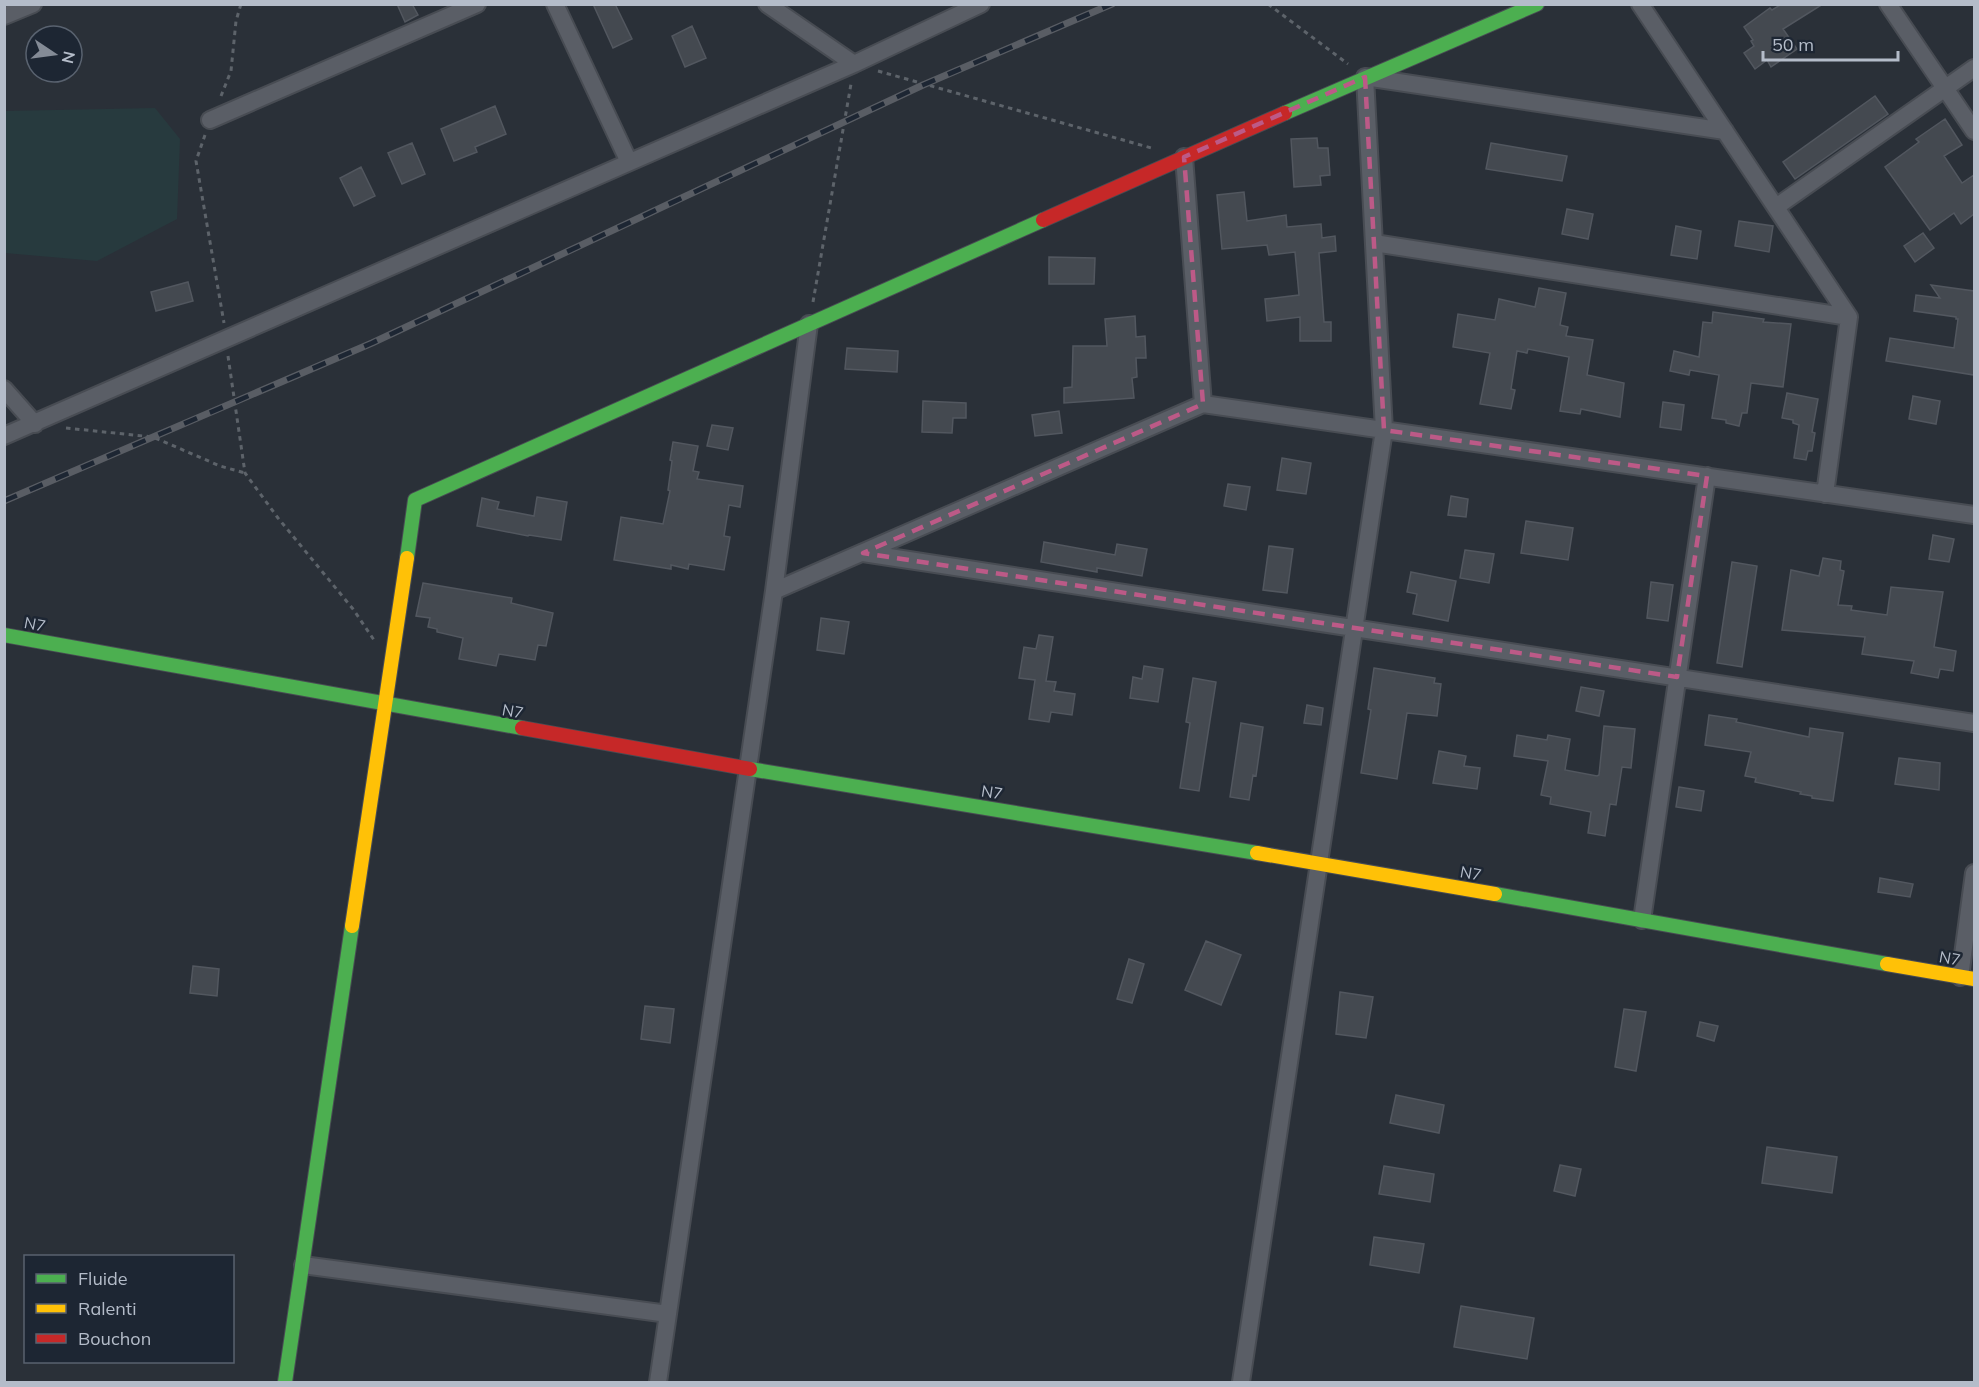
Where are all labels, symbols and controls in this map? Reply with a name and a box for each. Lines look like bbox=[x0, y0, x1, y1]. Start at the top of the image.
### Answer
north arrow bbox=[24, 24, 84, 84]
scale bar bbox=[1763, 24, 1898, 62]
text: 50 m bbox=[1772, 33, 1814, 56]
text: N bbox=[58, 49, 80, 66]
street label: N7 bbox=[23, 612, 47, 636]
street label: N7 bbox=[501, 699, 525, 723]
street label: N7 bbox=[980, 780, 1004, 804]
street label: N7 bbox=[1459, 861, 1483, 885]
street label: N7 bbox=[1938, 946, 1962, 970]
legend bbox=[24, 1255, 234, 1363]
text: Fluide bbox=[78, 1267, 128, 1290]
text: Ralenti bbox=[78, 1297, 136, 1320]
text: Bouchon bbox=[78, 1327, 151, 1350]

